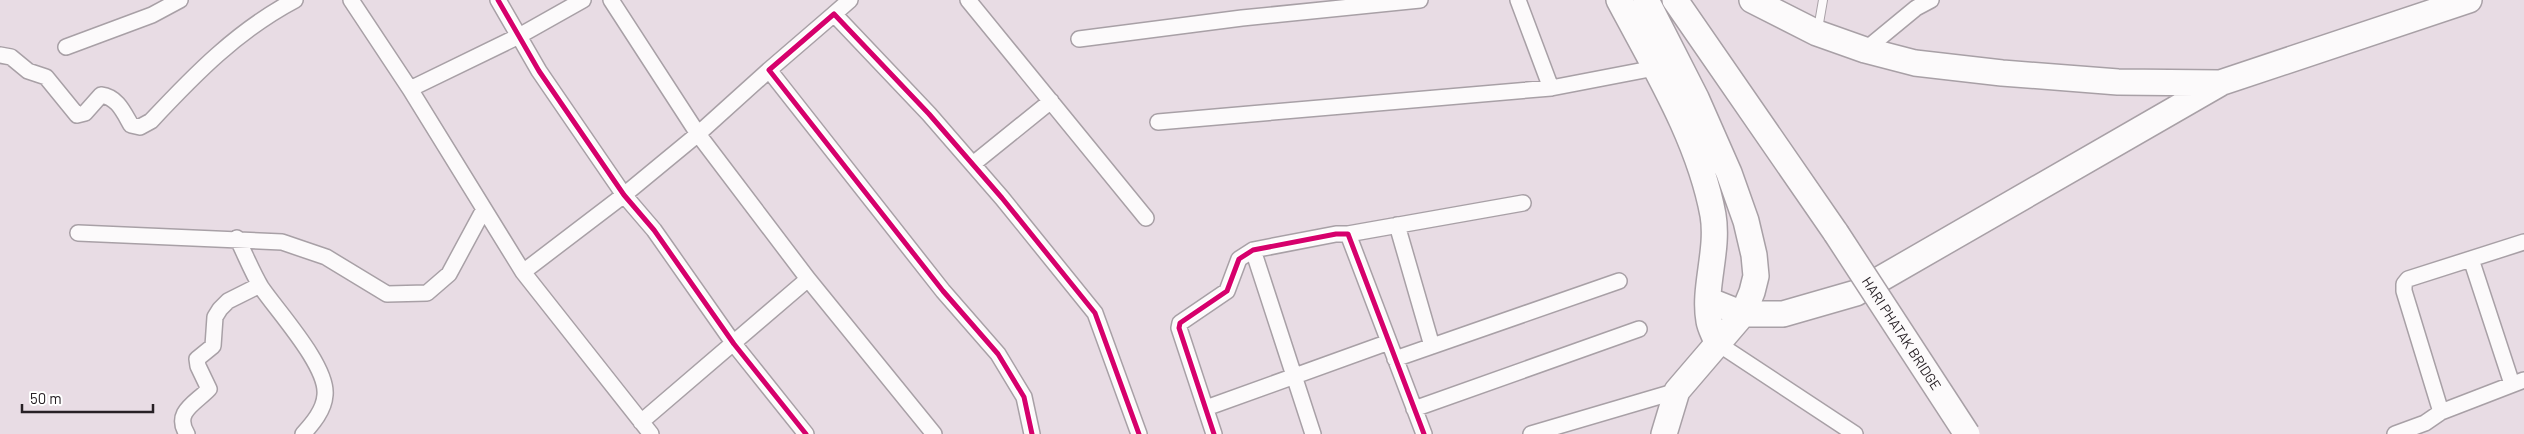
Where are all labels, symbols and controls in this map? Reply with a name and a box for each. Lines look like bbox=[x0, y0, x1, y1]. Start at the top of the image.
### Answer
street label: HARI PHATAK BRIDGE bbox=[1859, 273, 1945, 393]
scale bar bbox=[22, 382, 154, 414]
text: 50 m bbox=[30, 389, 62, 407]

